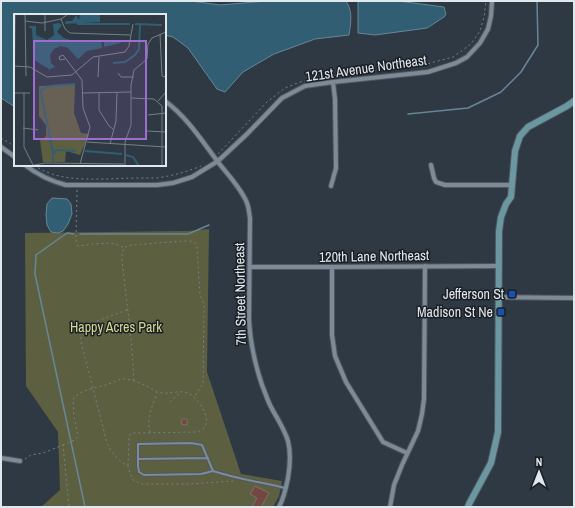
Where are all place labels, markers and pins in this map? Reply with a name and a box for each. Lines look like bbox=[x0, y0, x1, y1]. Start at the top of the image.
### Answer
place label: Jefferson St bbox=[443, 285, 504, 303]
marker: Jefferson St bbox=[507, 289, 517, 299]
place label: Madison St Ne bbox=[417, 303, 493, 321]
marker: Madison St Ne bbox=[496, 307, 506, 317]

